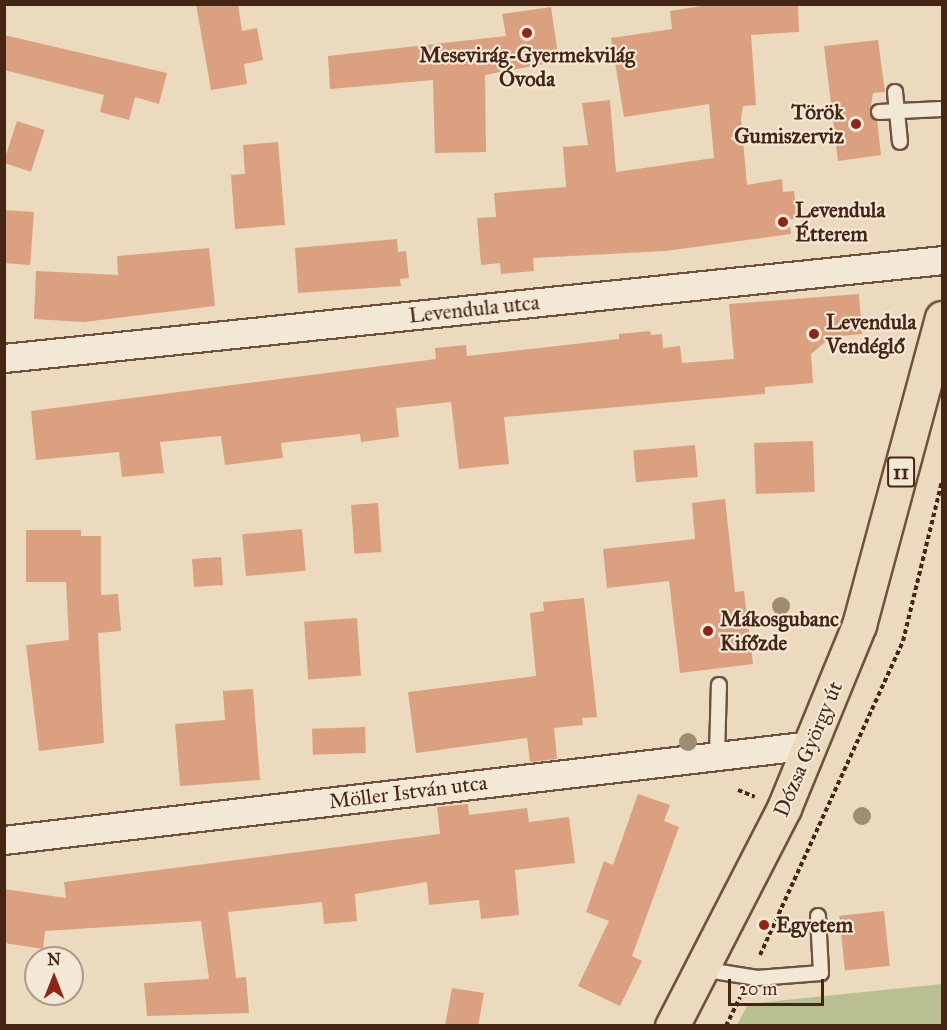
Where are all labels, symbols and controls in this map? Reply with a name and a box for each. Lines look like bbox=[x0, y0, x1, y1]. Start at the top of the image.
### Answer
marker: Mesevirág-Gyermekvilág Óvoda bbox=[520, 26, 534, 40]
place label: Mesevirág-Gyermekvilág Óvoda bbox=[419, 42, 635, 92]
place label: Török Gumiszerviz bbox=[734, 99, 844, 149]
marker: Török Gumiszerviz bbox=[849, 117, 863, 131]
place label: Levendula Étterem bbox=[795, 197, 885, 247]
marker: Levendula Étterem bbox=[776, 215, 790, 229]
street label: Levendula utca bbox=[407, 290, 541, 328]
place label: Levendula Vendéglő bbox=[826, 309, 916, 359]
marker: Levendula Vendéglő bbox=[807, 327, 821, 341]
road number: 11 bbox=[886, 455, 916, 489]
place label: Mákosgubanc Kifőzde bbox=[720, 606, 839, 656]
marker: Mákosgubanc Kifőzde bbox=[701, 624, 715, 638]
street label: Dózsa György út bbox=[768, 678, 848, 820]
street label: Möller István utca bbox=[327, 770, 489, 814]
place label: Egyetem bbox=[776, 912, 853, 938]
marker: Egyetem bbox=[757, 918, 771, 932]
north arrow bbox=[24, 946, 84, 1006]
text: N bbox=[47, 950, 61, 969]
scale bar bbox=[731, 967, 827, 1005]
text: 20 m bbox=[739, 978, 777, 1000]

